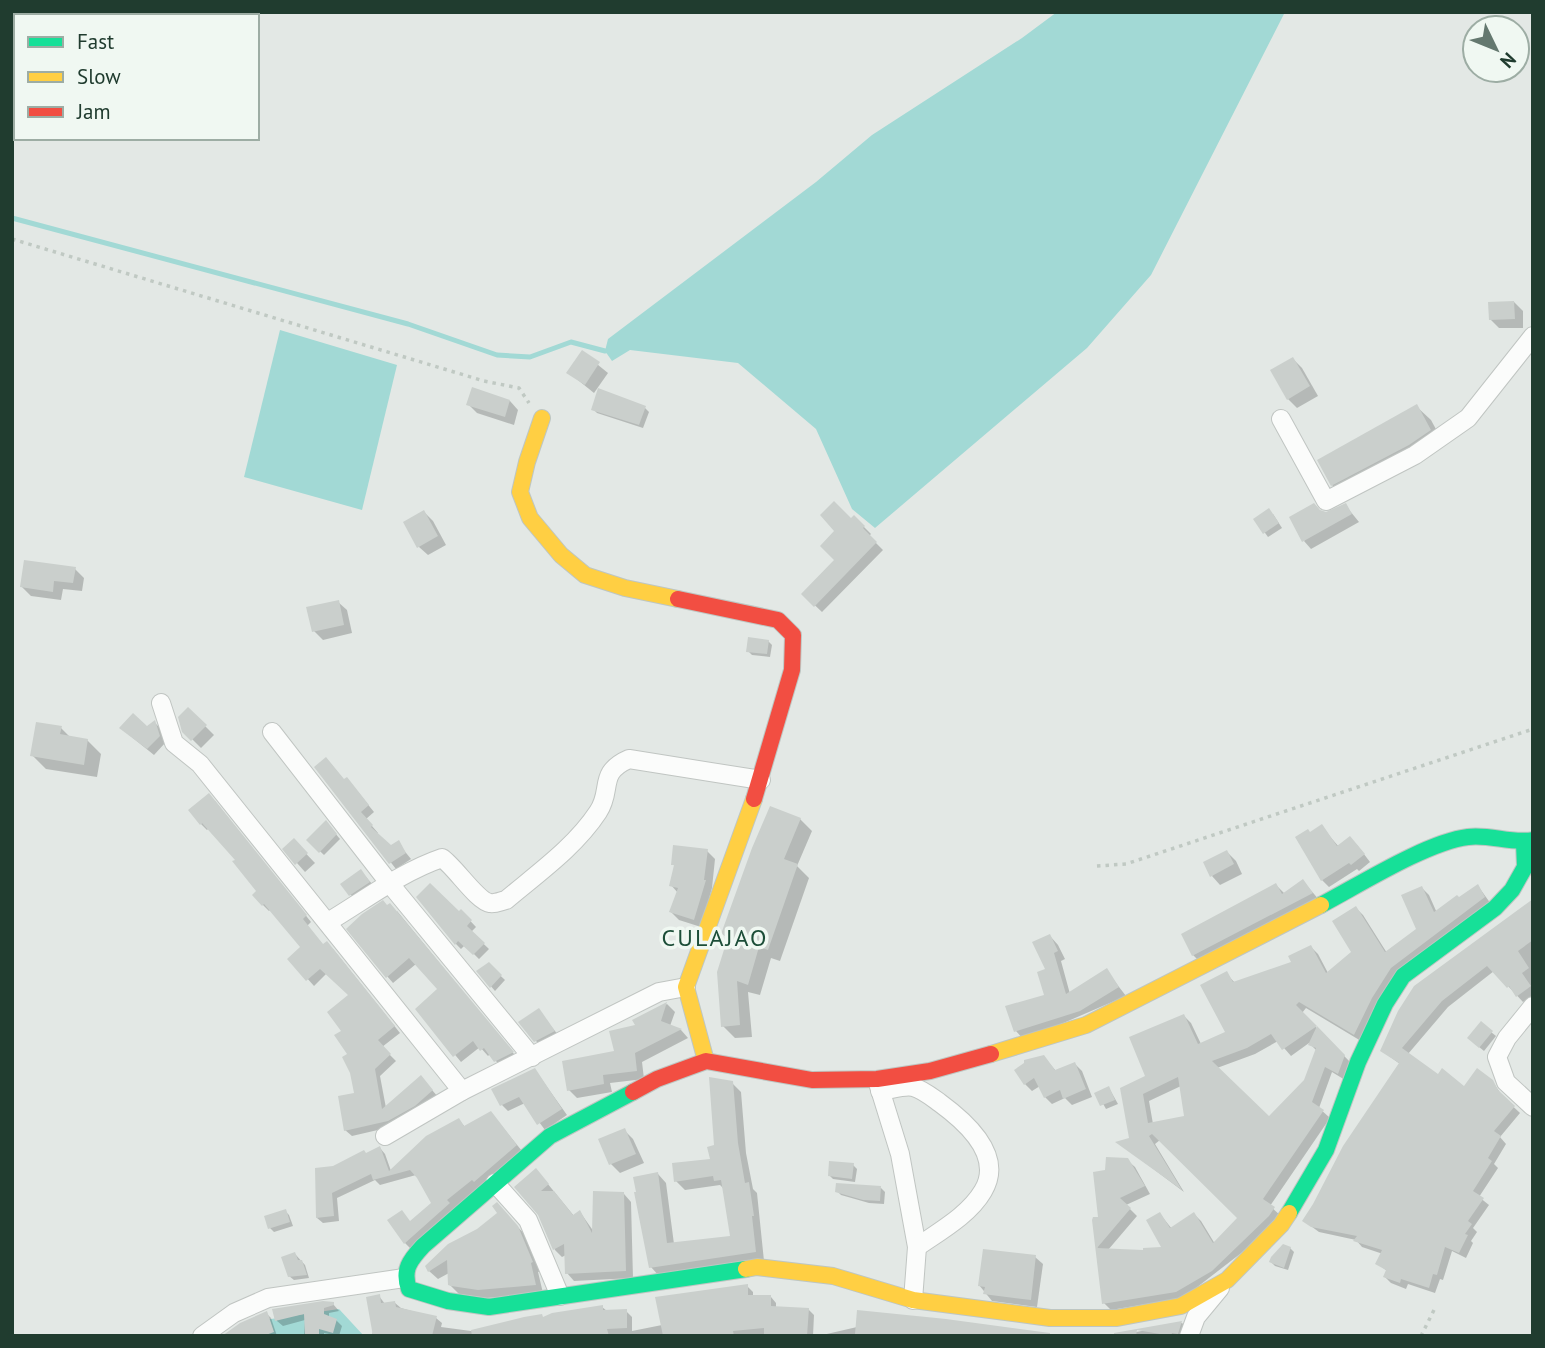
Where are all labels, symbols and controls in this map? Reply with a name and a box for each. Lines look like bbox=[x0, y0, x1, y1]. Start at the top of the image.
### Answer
legend bbox=[14, 14, 259, 140]
north arrow bbox=[1461, 14, 1531, 84]
text: Fast bbox=[77, 28, 114, 55]
text: N bbox=[1495, 48, 1521, 73]
text: Slow bbox=[77, 63, 121, 90]
text: Jam bbox=[76, 98, 111, 125]
district label: CULAJAO bbox=[662, 922, 768, 953]

